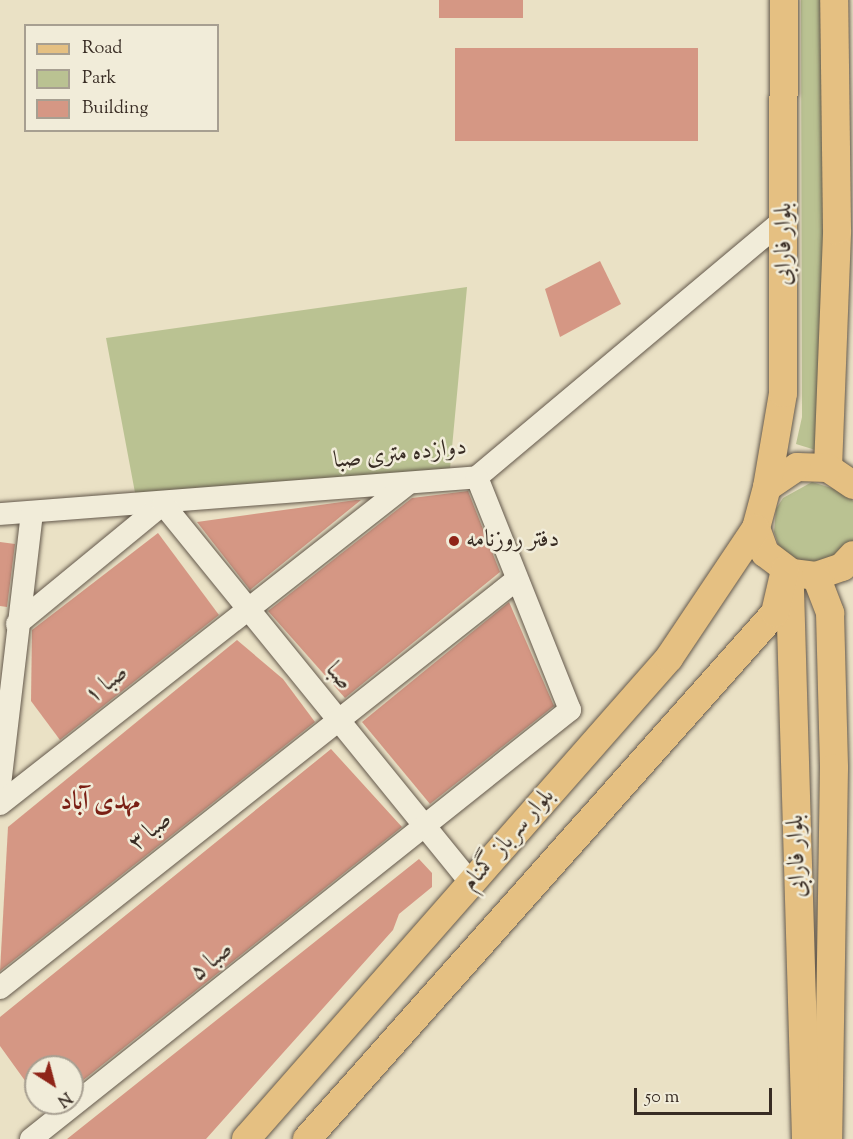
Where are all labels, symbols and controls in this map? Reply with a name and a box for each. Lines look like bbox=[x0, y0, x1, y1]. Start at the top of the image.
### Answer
legend bbox=[24, 24, 219, 132]
text: Road bbox=[82, 36, 122, 62]
text: Park bbox=[82, 66, 116, 92]
text: Building bbox=[82, 96, 148, 122]
street label: بلوار فارابی bbox=[771, 202, 799, 286]
street label: دوازده متری صبا bbox=[332, 434, 468, 476]
place label: دفتر روزنامه bbox=[466, 527, 559, 555]
marker: دفتر روزنامه bbox=[447, 534, 461, 548]
street label: صبا bbox=[318, 657, 358, 697]
street label: صبا ۱ bbox=[80, 659, 134, 711]
street label: بلوار سرباز گمنام bbox=[457, 783, 561, 897]
district label: مهدی آباد bbox=[60, 787, 140, 819]
street label: صبا ۳ bbox=[124, 806, 178, 858]
street label: بلوار فارابی bbox=[782, 814, 814, 898]
street label: صبا ۵ bbox=[185, 936, 239, 988]
north arrow bbox=[24, 1055, 84, 1115]
scale bar bbox=[637, 1076, 775, 1114]
text: N bbox=[52, 1085, 76, 1111]
text: 50 m bbox=[645, 1085, 679, 1111]

